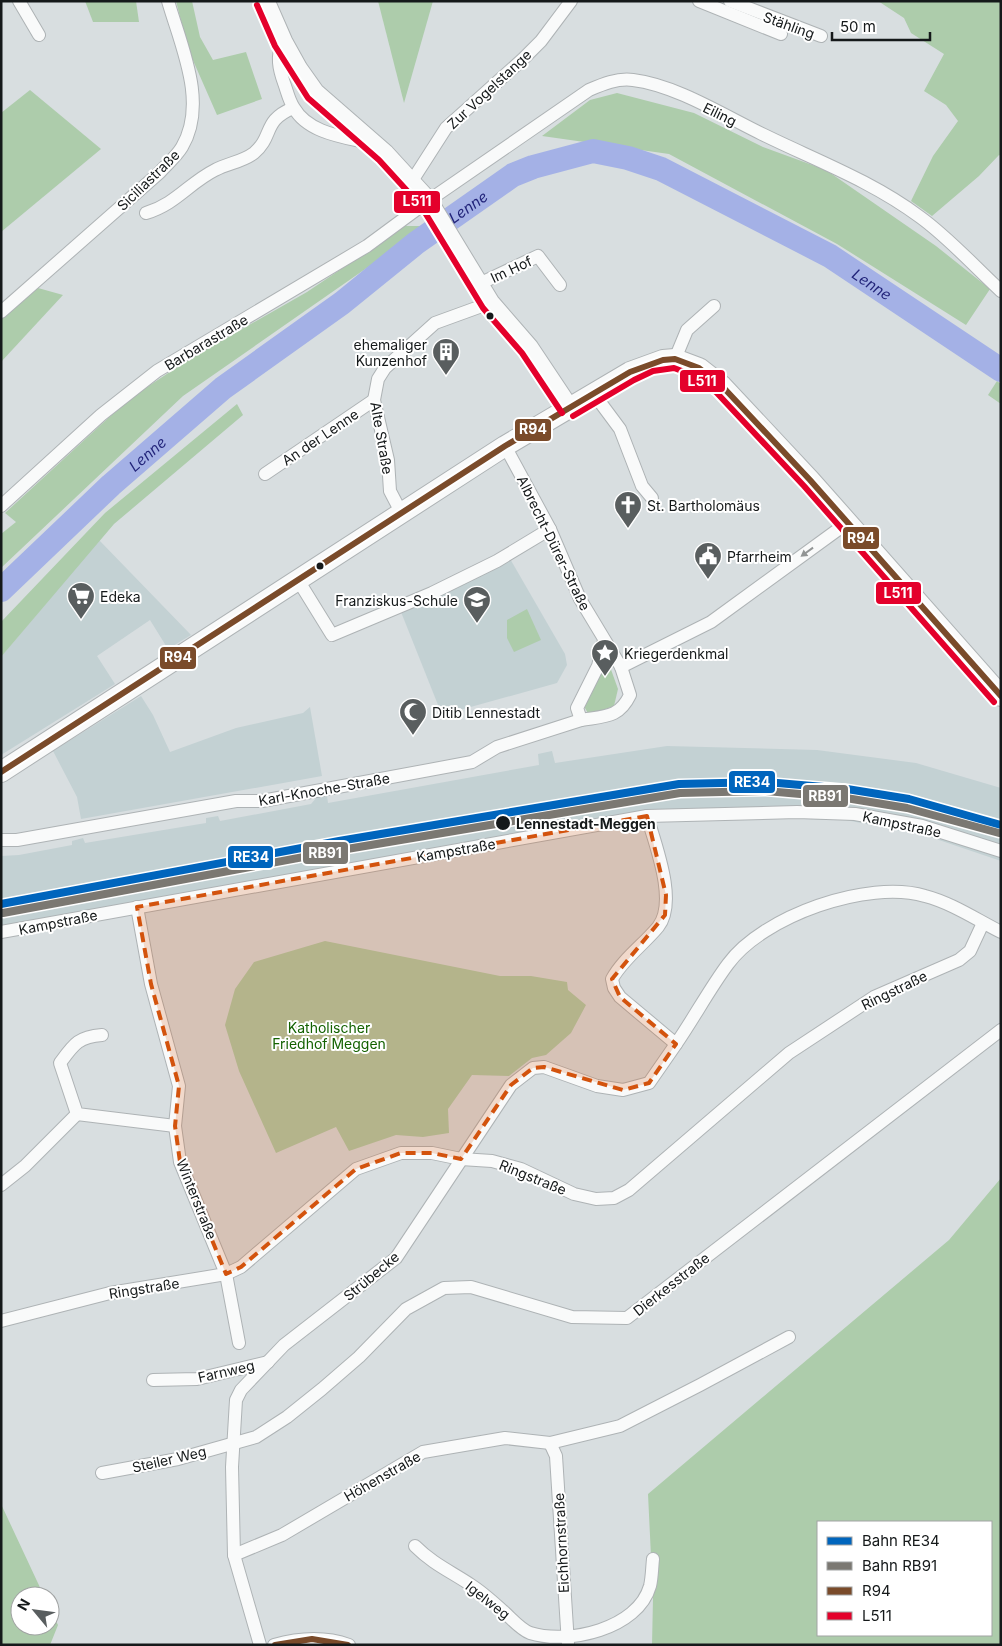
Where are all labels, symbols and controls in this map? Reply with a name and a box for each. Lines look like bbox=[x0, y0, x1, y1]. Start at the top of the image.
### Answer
street label: Stähling bbox=[761, 8, 817, 42]
scale bar bbox=[832, 10, 930, 42]
text: 50 m bbox=[840, 17, 876, 36]
street label: Zur Vogelstange bbox=[443, 46, 535, 132]
street label: Eiling bbox=[700, 99, 740, 129]
street label: Siciliastraße bbox=[113, 146, 183, 214]
water label: Lenne bbox=[445, 186, 491, 227]
line badge: L511 bbox=[393, 190, 441, 214]
text: L511 bbox=[403, 192, 431, 209]
street label: Im Hof bbox=[487, 252, 535, 286]
water label: Lenne bbox=[849, 264, 895, 304]
street label: Barbarastraße bbox=[161, 310, 251, 374]
unlabelled marker bbox=[485, 311, 495, 321]
place label: ehemaliger Kunzenhof bbox=[353, 336, 427, 369]
building icon: ehemaliger Kunzenhof bbox=[431, 337, 461, 376]
line badge: L511 bbox=[679, 369, 726, 393]
text: L511 bbox=[688, 372, 716, 389]
street label: Alte Straße bbox=[367, 400, 397, 476]
street label: An der Lenne bbox=[279, 405, 361, 469]
line badge: R94 bbox=[514, 418, 552, 442]
text: R94 bbox=[519, 420, 547, 437]
water label: Lenne bbox=[125, 432, 170, 475]
street label: Albrecht-Dürer-Straße bbox=[514, 473, 594, 613]
church icon: St. Bartholomäus bbox=[613, 490, 643, 529]
place label: St. Bartholomäus bbox=[647, 497, 760, 514]
line badge: R94 bbox=[842, 526, 880, 550]
text: R94 bbox=[847, 529, 875, 546]
public building icon: Pfarrheim bbox=[693, 541, 723, 580]
one-way arrow bbox=[800, 547, 814, 557]
place label: Pfarrheim bbox=[727, 548, 792, 565]
unlabelled marker bbox=[315, 561, 325, 571]
supermarket icon: Edeka bbox=[66, 581, 96, 620]
line badge: L511 bbox=[875, 581, 922, 605]
text: L511 bbox=[884, 584, 912, 601]
school or university icon: Franziskus-Schule bbox=[462, 585, 492, 624]
place label: Edeka bbox=[100, 588, 141, 605]
place label: Franziskus-Schule bbox=[335, 592, 458, 609]
place icon: Kriegerdenkmal bbox=[590, 638, 620, 677]
place label: Kriegerdenkmal bbox=[624, 645, 728, 662]
line badge: R94 bbox=[159, 646, 197, 670]
text: R94 bbox=[164, 648, 192, 665]
mosque icon: Ditib Lennestadt bbox=[398, 697, 428, 736]
place label: Ditib Lennestadt bbox=[432, 704, 540, 721]
street label: Karl-Knoche-Straße bbox=[257, 769, 391, 809]
line badge: RE34 bbox=[728, 770, 776, 794]
text: RE34 bbox=[734, 773, 770, 790]
line badge: RB91 bbox=[802, 784, 849, 808]
text: RB91 bbox=[808, 787, 842, 804]
street label: Kampstraße bbox=[861, 807, 943, 841]
marker: Lennestadt-Meggen bbox=[494, 814, 512, 832]
place label: Lennestadt-Meggen bbox=[516, 815, 656, 832]
street label: Kampstraße bbox=[415, 835, 497, 865]
line badge: RB91 bbox=[302, 841, 349, 865]
text: RB91 bbox=[308, 844, 342, 861]
line badge: RE34 bbox=[227, 845, 274, 869]
text: RE34 bbox=[233, 848, 269, 865]
street label: Kampstraße bbox=[17, 906, 99, 938]
street label: Ringstraße bbox=[858, 967, 930, 1013]
park label: Katholischer Friedhof Meggen bbox=[272, 1019, 386, 1052]
street label: Winterstraße bbox=[173, 1156, 221, 1242]
street label: Ringstraße bbox=[497, 1156, 569, 1198]
street label: Strübecke bbox=[340, 1248, 402, 1304]
street label: Dierkesstraße bbox=[630, 1249, 712, 1319]
street label: Ringstraße bbox=[108, 1274, 180, 1302]
street label: Farnweg bbox=[196, 1356, 256, 1386]
street label: Steiler Weg bbox=[130, 1442, 208, 1476]
street label: Höhenstraße bbox=[341, 1447, 423, 1505]
street label: Eichhornstraße bbox=[550, 1492, 572, 1594]
legend bbox=[817, 1521, 992, 1636]
text: Bahn RE34 bbox=[862, 1531, 940, 1550]
text: Bahn RB91 bbox=[862, 1556, 937, 1575]
street label: Igelweg bbox=[462, 1577, 514, 1623]
text: R94 bbox=[862, 1581, 891, 1600]
north arrow bbox=[10, 1586, 60, 1636]
text: N bbox=[13, 1596, 33, 1613]
text: L511 bbox=[862, 1606, 892, 1625]

